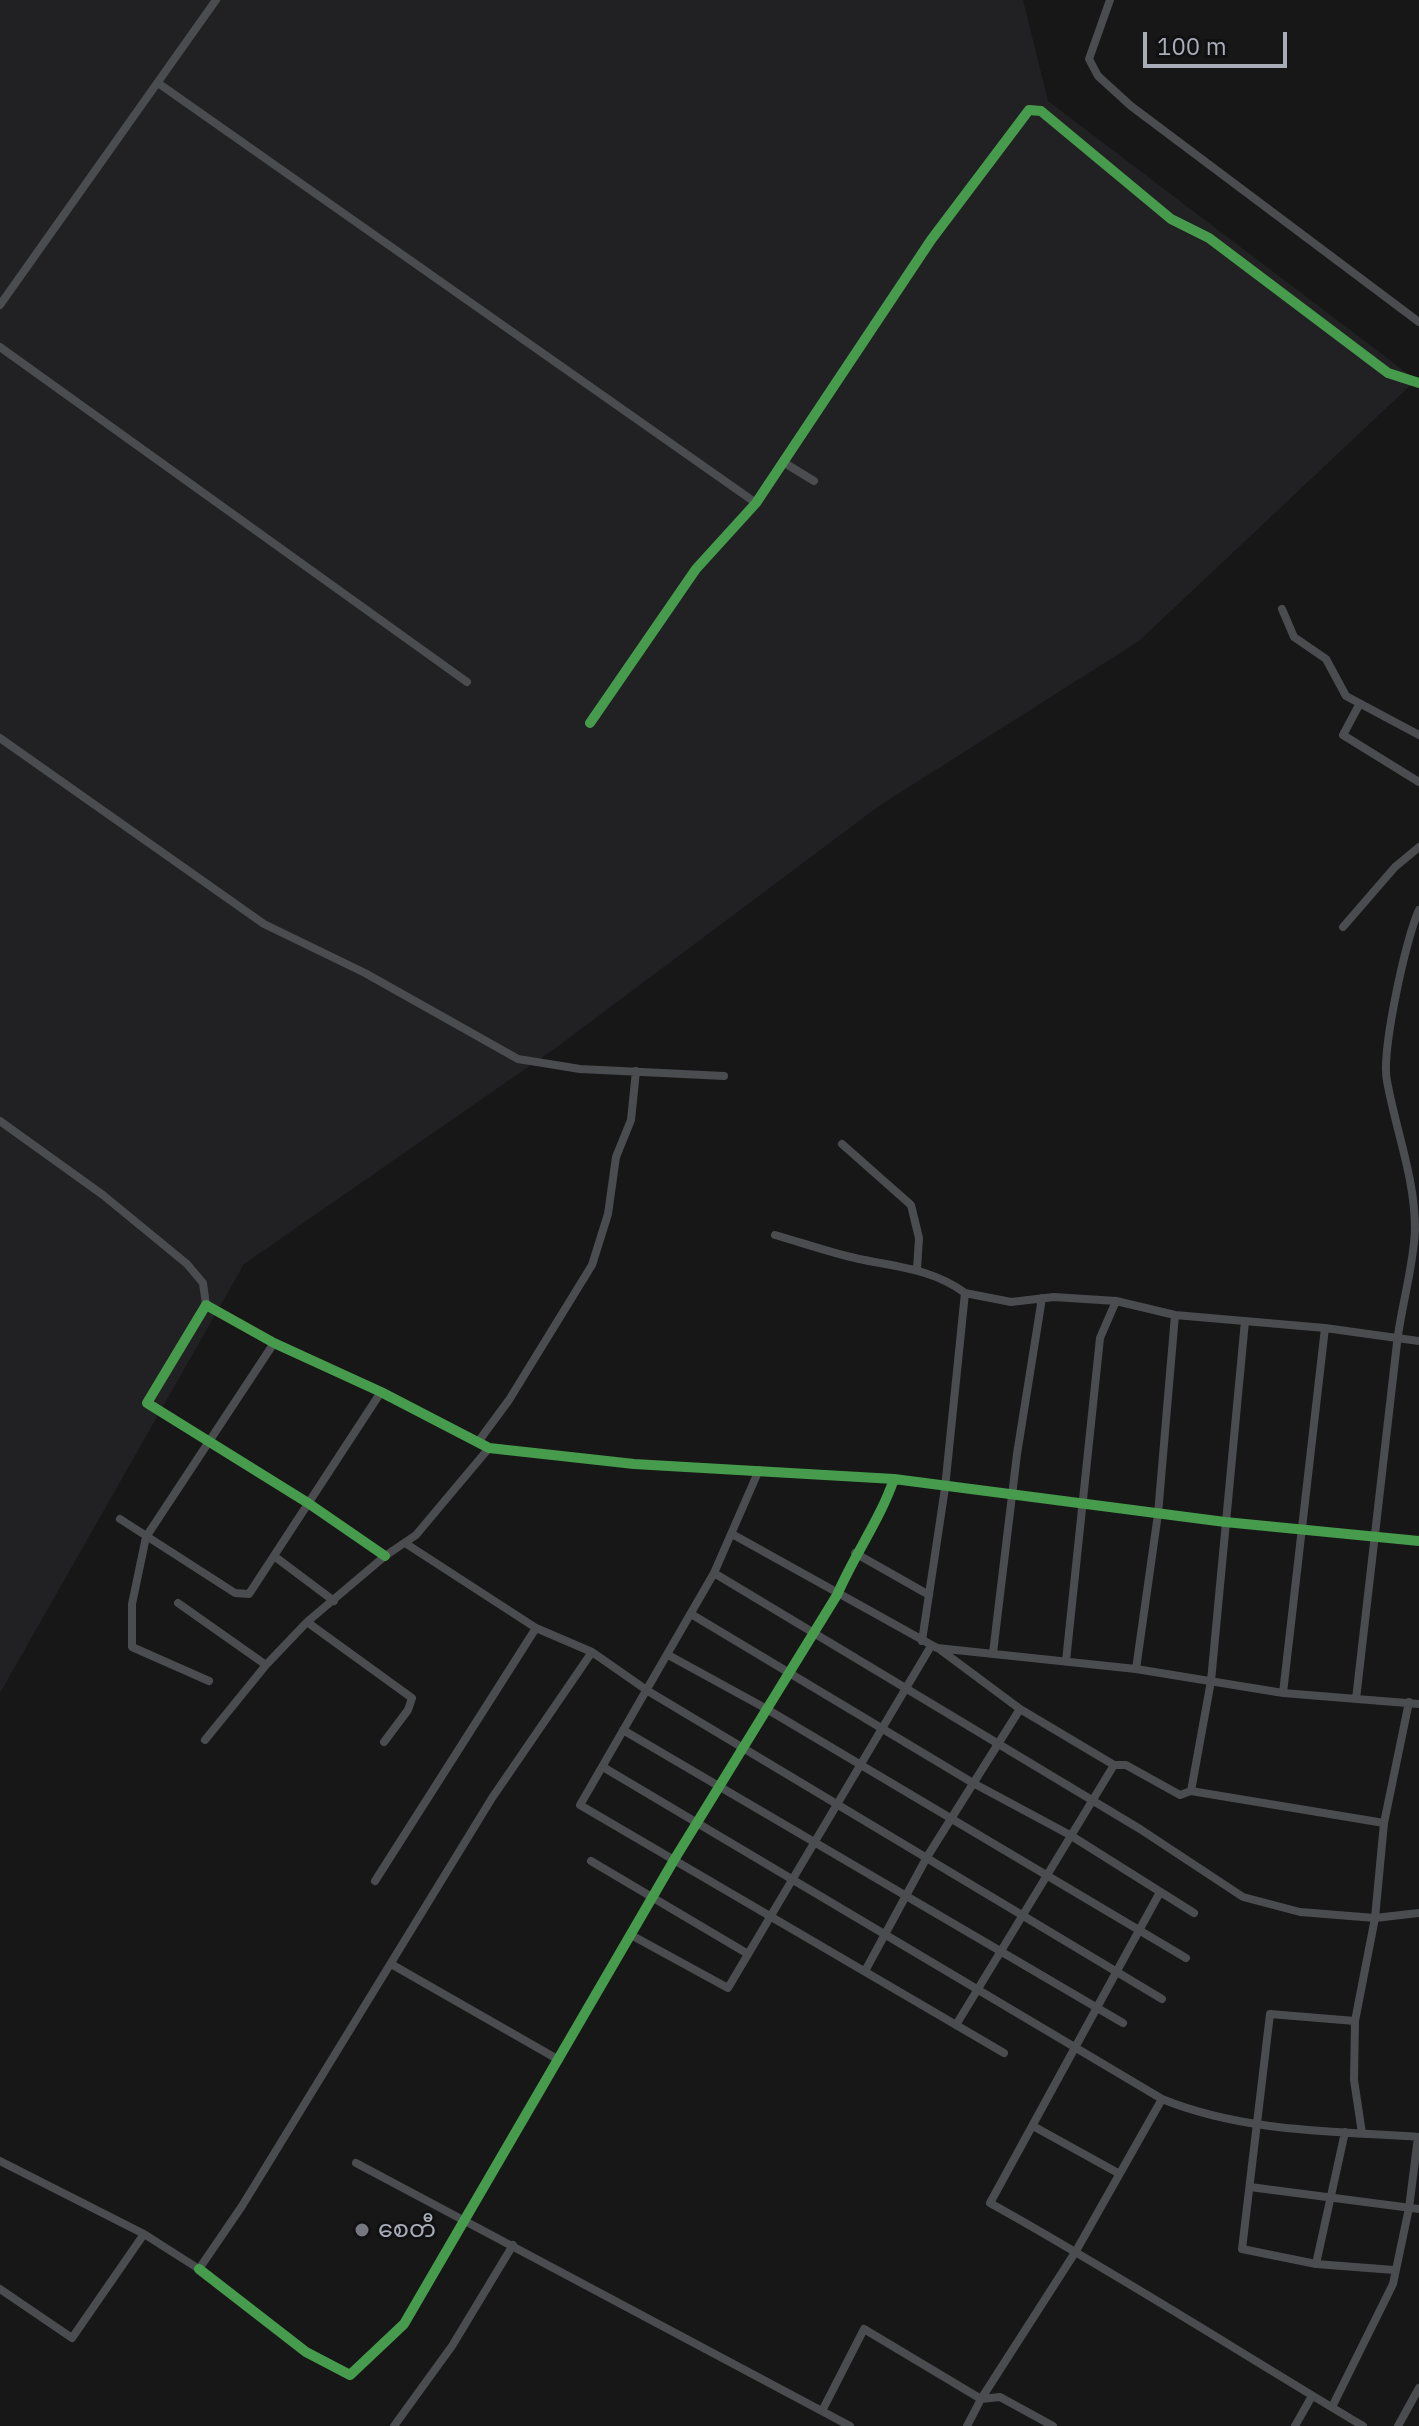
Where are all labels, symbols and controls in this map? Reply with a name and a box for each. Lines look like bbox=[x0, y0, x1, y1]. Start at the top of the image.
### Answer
scale bar bbox=[1147, 16, 1291, 66]
text: 100 m bbox=[1157, 30, 1227, 62]
place label: စေတီ bbox=[378, 2216, 436, 2244]
marker: စေတီ bbox=[353, 2221, 371, 2239]

